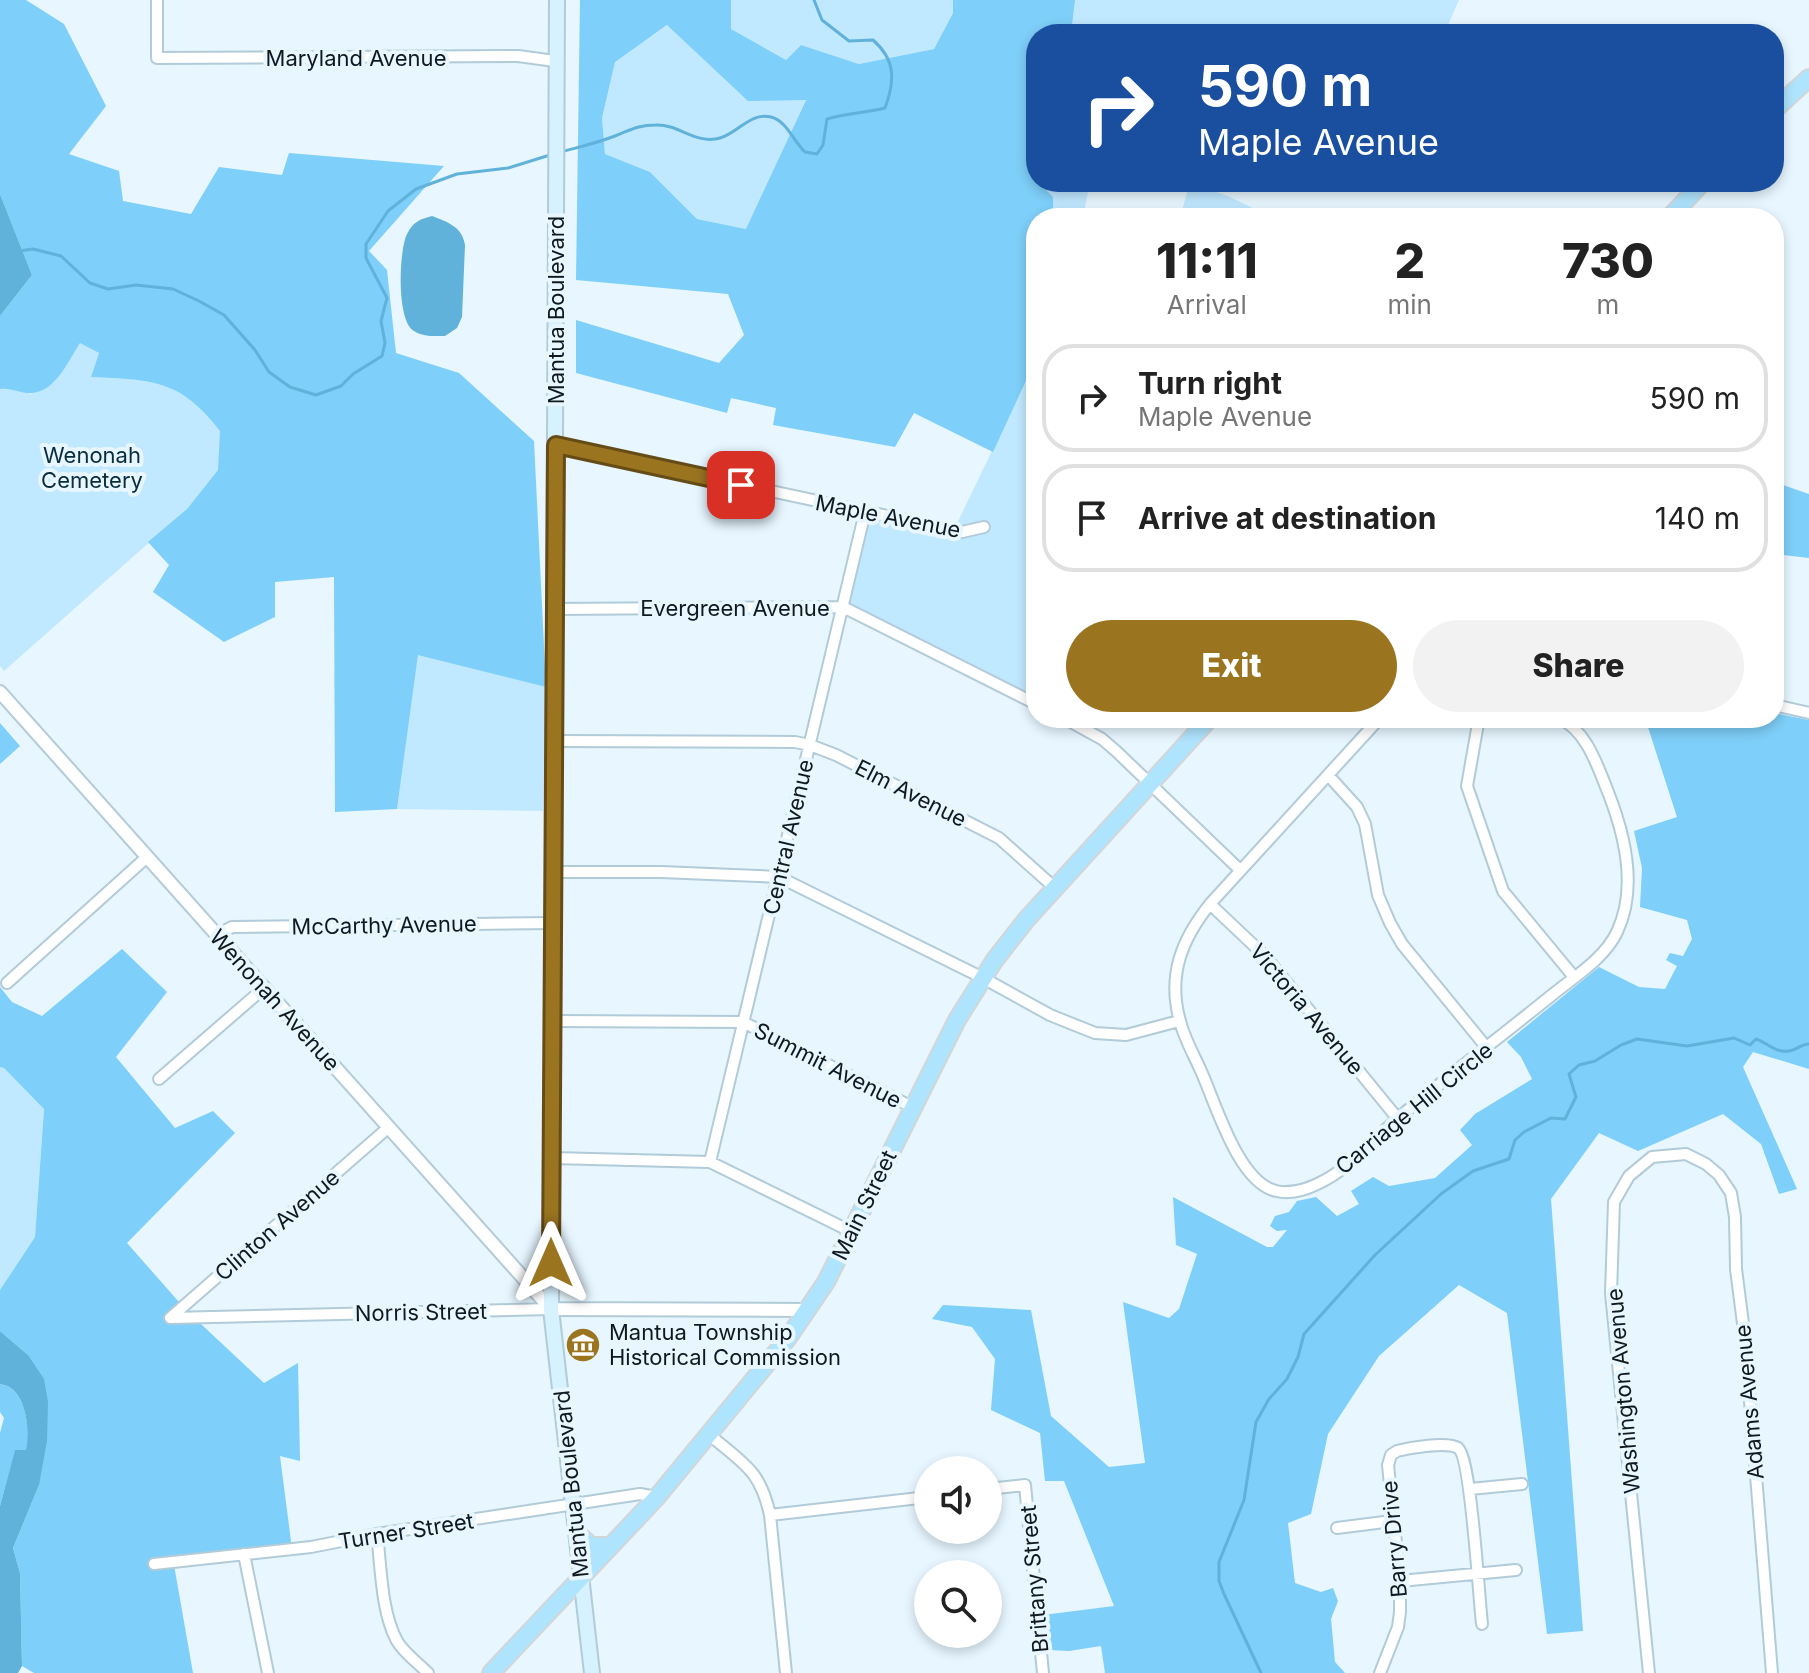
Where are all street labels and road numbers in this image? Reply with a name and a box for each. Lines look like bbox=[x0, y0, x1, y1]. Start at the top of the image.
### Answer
street label: Maryland Avenue bbox=[266, 45, 446, 71]
street label: Mantua Boulevard bbox=[543, 216, 569, 404]
street label: Maple Avenue bbox=[813, 489, 963, 543]
street label: Evergreen Avenue bbox=[640, 595, 830, 621]
street label: Elm Avenue bbox=[851, 754, 971, 832]
street label: Central Avenue bbox=[758, 757, 818, 917]
street label: McCarthy Avenue bbox=[291, 910, 477, 940]
street label: Wenonah Avenue bbox=[205, 924, 345, 1076]
street label: Victoria Avenue bbox=[1245, 938, 1369, 1080]
street label: Summit Avenue bbox=[750, 1017, 906, 1113]
street label: Carriage Hill Circle bbox=[1330, 1037, 1498, 1179]
street label: Main Street bbox=[826, 1146, 902, 1264]
street label: Clinton Avenue bbox=[209, 1164, 345, 1286]
street label: Washington Avenue bbox=[1601, 1287, 1645, 1495]
street label: Norris Street bbox=[355, 1298, 487, 1326]
street label: Adams Avenue bbox=[1729, 1323, 1769, 1481]
street label: Mantua Boulevard bbox=[548, 1389, 594, 1579]
street label: Barry Drive bbox=[1376, 1480, 1412, 1598]
street label: Brittany Street bbox=[1015, 1504, 1053, 1654]
street label: Turner Street bbox=[337, 1507, 475, 1555]

